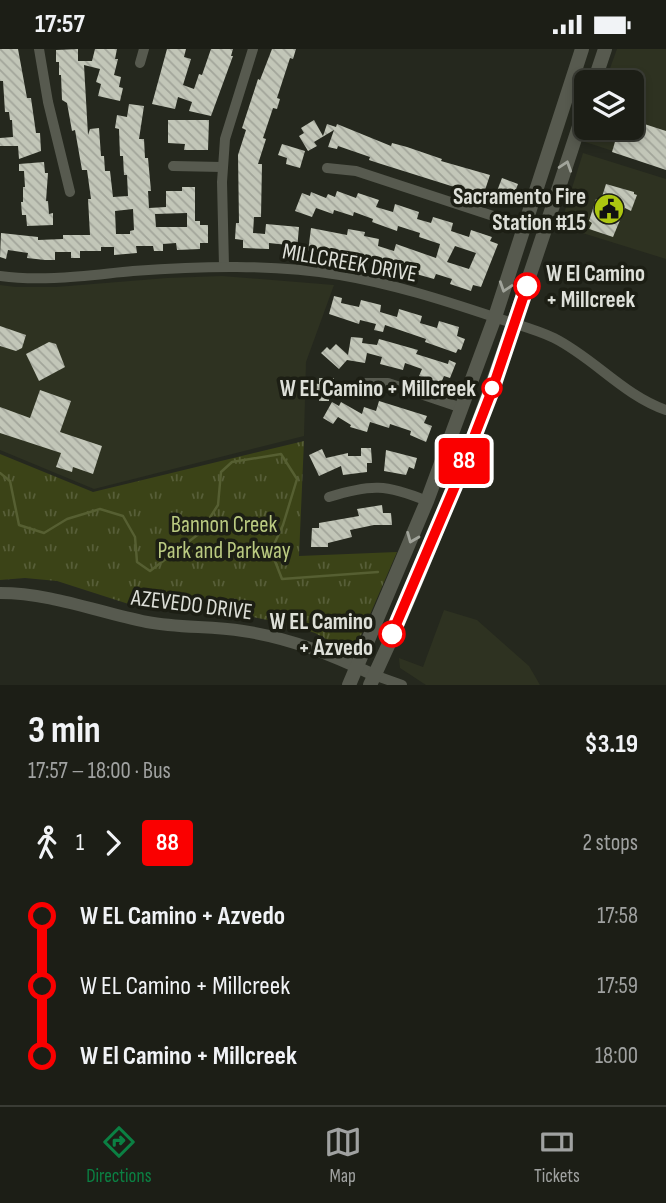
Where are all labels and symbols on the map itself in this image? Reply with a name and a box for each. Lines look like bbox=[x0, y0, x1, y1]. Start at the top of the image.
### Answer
one-way arrow bbox=[558, 160, 573, 172]
place label: Sacramento Fire Station #15 bbox=[453, 183, 586, 237]
public building icon: Sacramento Fire Station #15 bbox=[592, 192, 626, 226]
street label: MILLCREEK DRIVE bbox=[280, 237, 419, 289]
place label: W El Camino + Millcreek bbox=[546, 260, 645, 314]
marker: W El Camino + Millcreek bbox=[514, 273, 540, 299]
one-way arrow bbox=[499, 281, 513, 293]
place label: W EL Camino + Millcreek bbox=[280, 375, 476, 403]
marker: W EL Camino + Millcreek bbox=[482, 378, 502, 398]
line badge: 88 bbox=[433, 438, 496, 484]
park label: Bannon Creek Park and Parkway bbox=[157, 511, 291, 565]
one-way arrow bbox=[406, 531, 420, 543]
street label: AZEVEDO DRIVE bbox=[129, 584, 254, 626]
place label: W EL Camino + Azvedo bbox=[270, 608, 373, 662]
marker: W EL Camino + Azvedo bbox=[379, 621, 405, 647]

